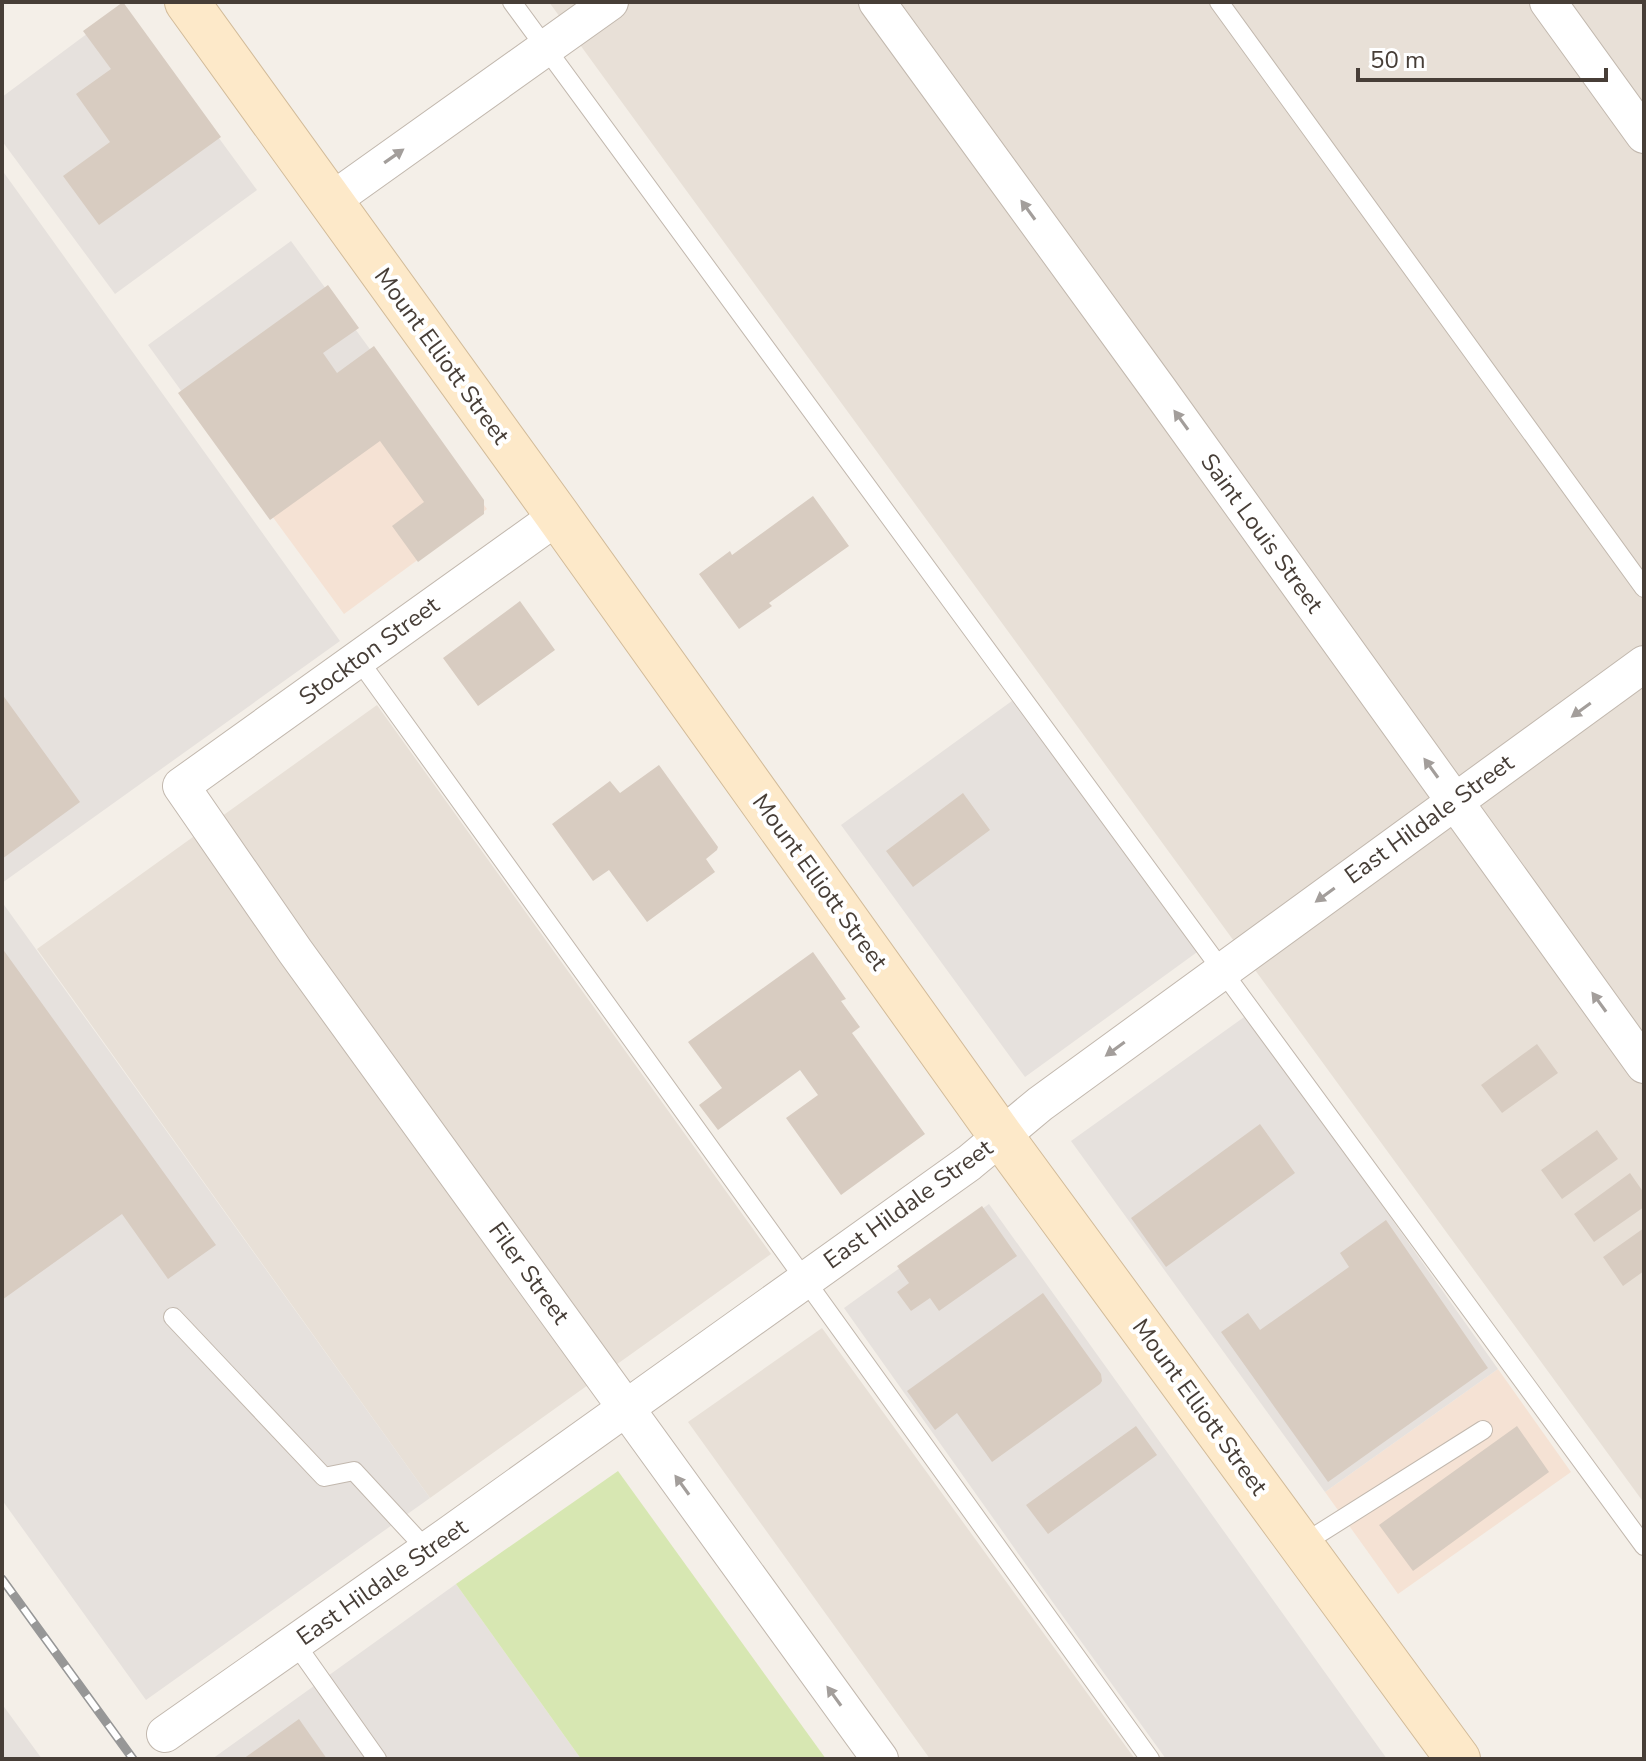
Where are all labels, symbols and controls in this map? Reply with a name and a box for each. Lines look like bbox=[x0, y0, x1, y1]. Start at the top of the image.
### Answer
scale bar bbox=[1358, 32, 1606, 82]
text: 50 m bbox=[1370, 44, 1426, 76]
one-way arrow bbox=[384, 149, 405, 164]
one-way arrow bbox=[1021, 199, 1036, 220]
street label: Mount Elliott Street bbox=[367, 261, 517, 451]
one-way arrow bbox=[1174, 410, 1189, 431]
street label: Saint Louis Street bbox=[1193, 447, 1331, 620]
street label: Stockton Street bbox=[292, 589, 446, 713]
one-way arrow bbox=[1570, 702, 1591, 717]
street label: East Hildale Street bbox=[1338, 747, 1520, 891]
one-way arrow bbox=[1423, 757, 1439, 778]
street label: Mount Elliott Street bbox=[745, 787, 895, 977]
one-way arrow bbox=[1315, 887, 1335, 903]
one-way arrow bbox=[1591, 991, 1607, 1012]
one-way arrow bbox=[1104, 1041, 1126, 1057]
street label: East Hildale Street bbox=[817, 1132, 999, 1276]
street label: Filer Street bbox=[481, 1216, 577, 1331]
street label: Mount Elliott Street bbox=[1125, 1312, 1275, 1502]
one-way arrow bbox=[674, 1474, 690, 1496]
street label: East Hildale Street bbox=[290, 1511, 474, 1653]
one-way arrow bbox=[827, 1685, 842, 1706]

